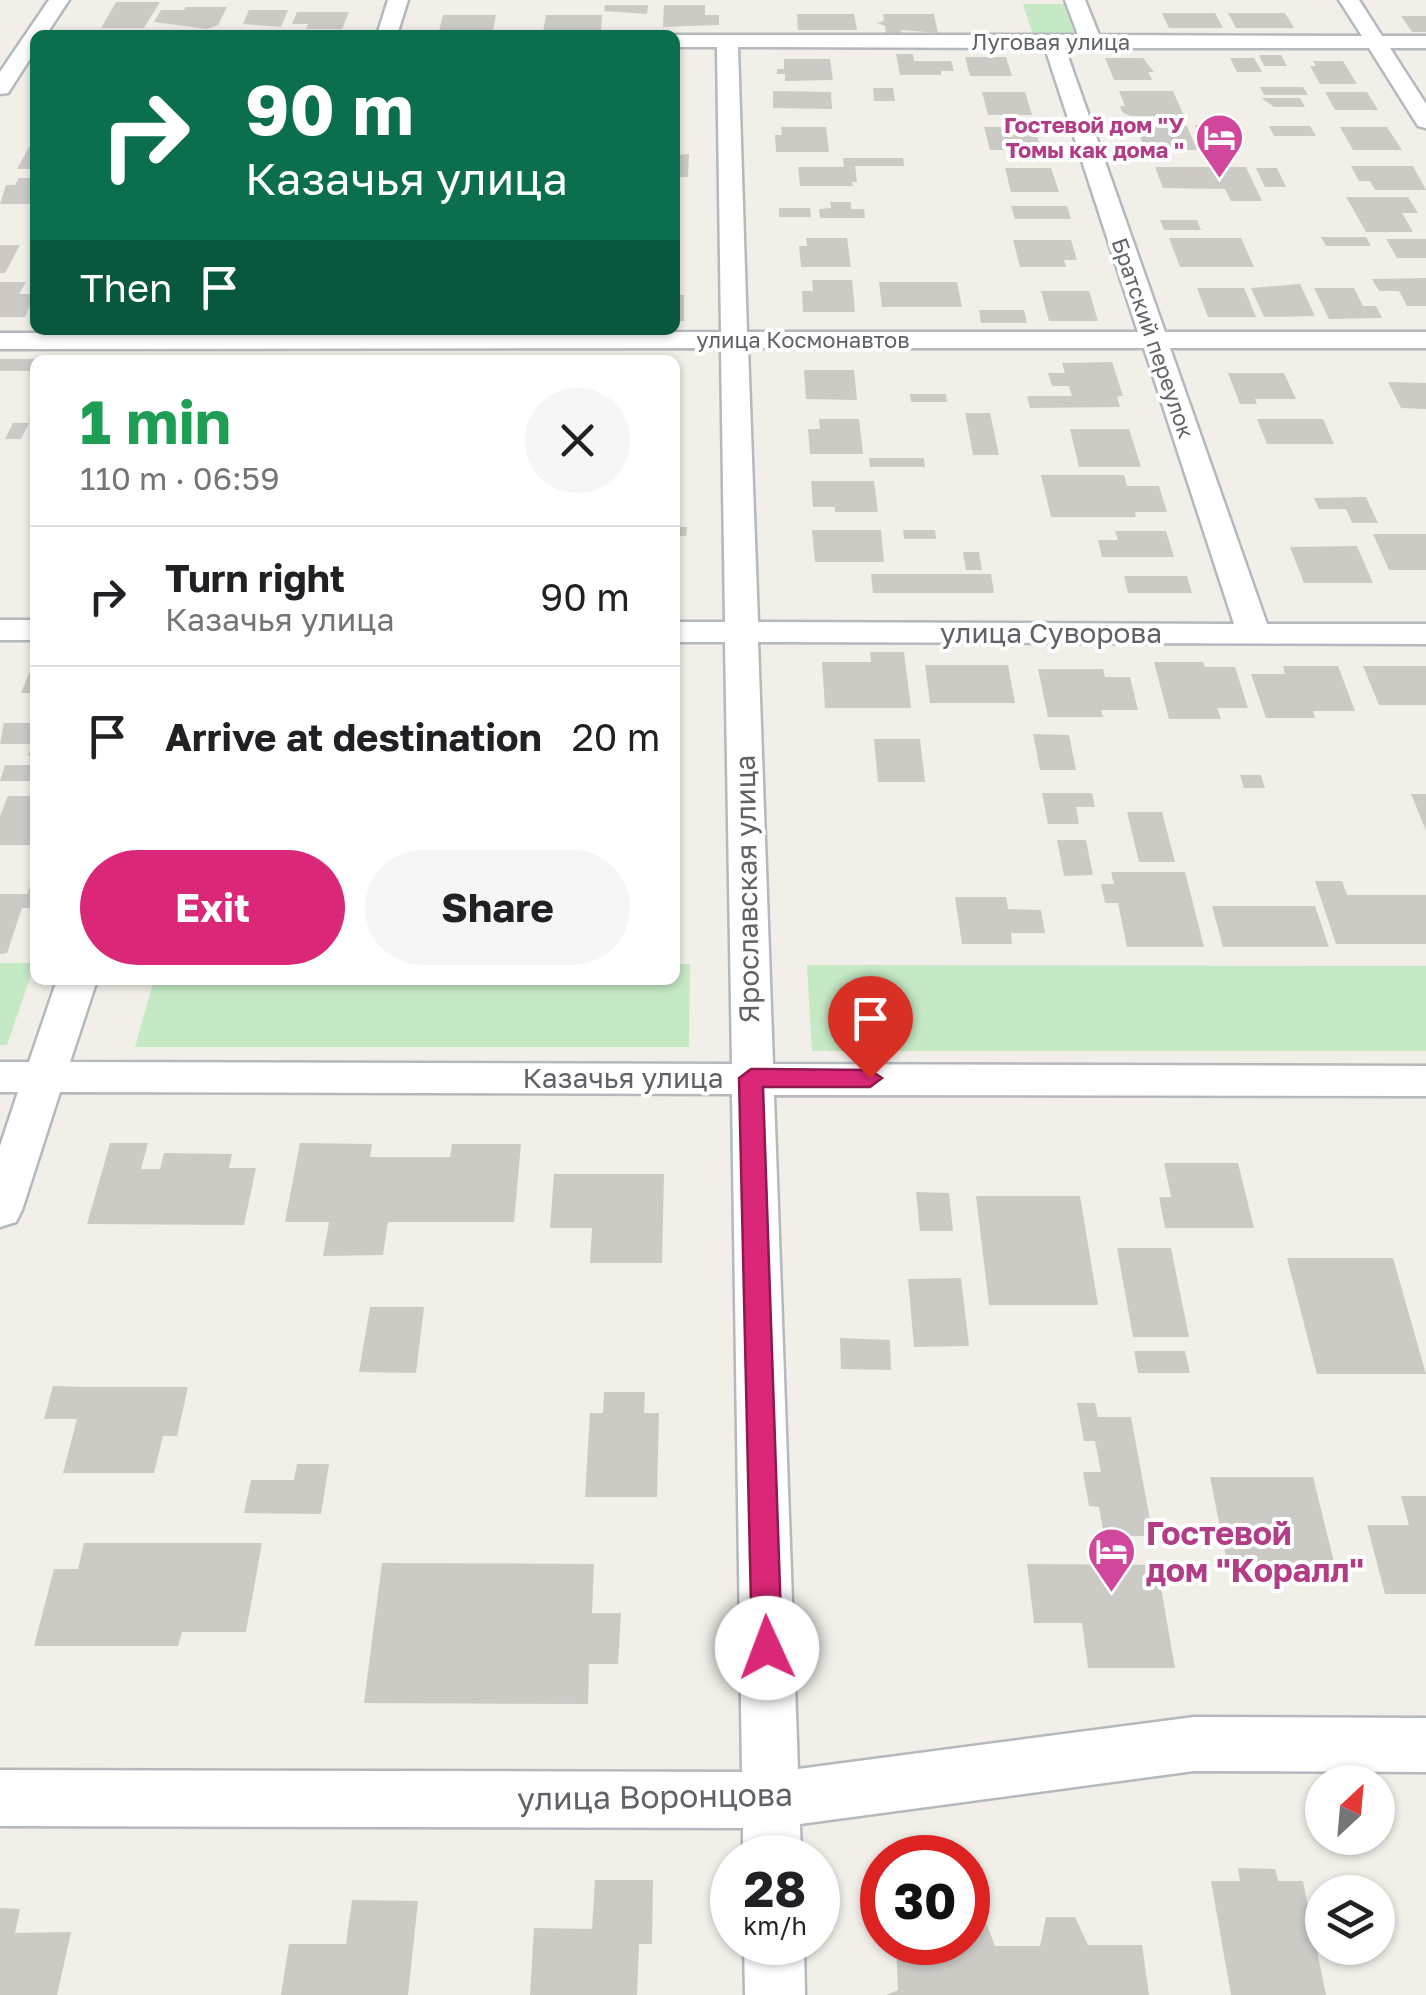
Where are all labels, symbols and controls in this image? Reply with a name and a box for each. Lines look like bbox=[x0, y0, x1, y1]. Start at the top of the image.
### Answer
street label: Луговая улица bbox=[972, 28, 1130, 55]
text: 90 m bbox=[245, 66, 414, 150]
icon: right bbox=[80, 70, 210, 200]
place label: Гостевой дом "У Томы как дома " bbox=[1004, 111, 1184, 163]
hotel icon: Гостевой дом "У Томы как дома " bbox=[1193, 112, 1245, 180]
text: Казачья улица bbox=[245, 151, 568, 205]
street label: Братский переулок bbox=[1106, 234, 1201, 442]
icon: arrive bbox=[192, 260, 247, 315]
text: Then bbox=[80, 265, 172, 310]
street label: улица Космонавтов bbox=[696, 326, 910, 353]
text: 1 min bbox=[80, 385, 231, 457]
button: close bbox=[525, 388, 630, 493]
text: 110 m · 06:59 bbox=[80, 459, 280, 497]
text: Turn right bbox=[165, 555, 345, 600]
icon: right bbox=[80, 569, 135, 624]
text: 90 m bbox=[540, 574, 630, 619]
text: Казачья улица bbox=[165, 600, 395, 638]
street label: улица Суворова bbox=[940, 616, 1162, 649]
icon: arrive bbox=[80, 709, 135, 764]
text: Arrive at destination bbox=[165, 714, 542, 759]
text: 20 m bbox=[572, 714, 660, 759]
street label: Ярославская улица bbox=[728, 755, 765, 1023]
button: Exit bbox=[80, 850, 345, 965]
button: Share bbox=[365, 850, 630, 965]
pin bbox=[828, 976, 913, 1079]
icon: arrive bbox=[843, 991, 898, 1046]
street label: Казачья улица bbox=[523, 1061, 723, 1094]
place label: Гостевой дом "Коралл" bbox=[1146, 1514, 1364, 1589]
hotel icon: Гостевой дом "Коралл" bbox=[1085, 1526, 1137, 1594]
position arrow bbox=[715, 1596, 819, 1700]
north arrow bbox=[1305, 1765, 1395, 1855]
map controls bbox=[1305, 1765, 1395, 1965]
street label: улица Воронцова bbox=[517, 1775, 793, 1817]
speed limit sign: 30 bbox=[860, 1835, 990, 1965]
text: 28 bbox=[744, 1858, 806, 1918]
button: layers bbox=[1305, 1875, 1395, 1965]
text: km/h bbox=[743, 1910, 807, 1941]

